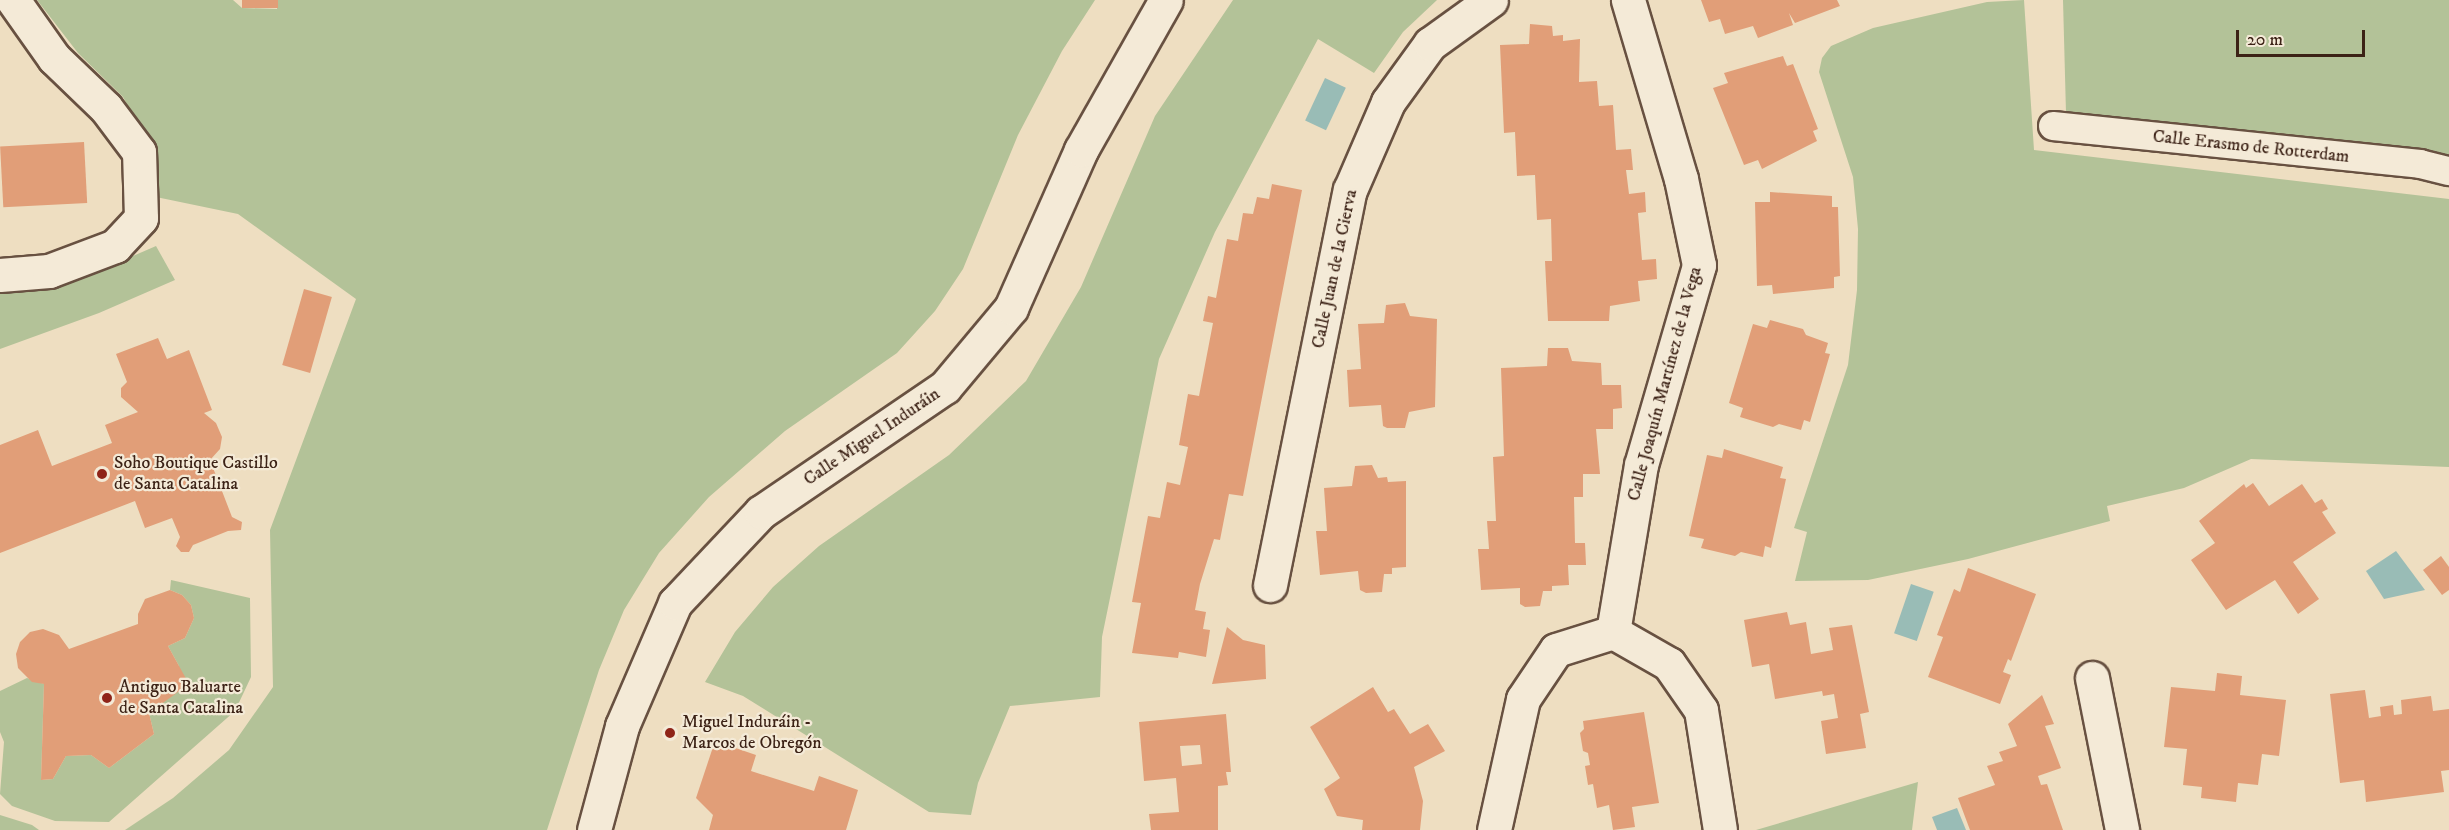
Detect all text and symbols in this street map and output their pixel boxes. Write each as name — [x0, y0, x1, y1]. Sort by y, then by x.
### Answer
scale bar — [2239, 18, 2368, 56]
text: 20 m — [2247, 29, 2283, 51]
street label: Calle Erasmo de Rotterdam — [2152, 126, 2350, 168]
street label: Calle Juan de la Cierva — [1308, 188, 1362, 350]
street label: Calle Joaquín Martínez de la Vega — [1623, 265, 1707, 503]
street label: Calle Miguel Induráin — [800, 383, 944, 491]
place label: Soho Boutique Castillo de Santa Catalina — [114, 453, 278, 496]
marker: Soho Boutique Castillo de Santa Catalina — [95, 467, 109, 481]
place label: Antiguo Baluarte de Santa Catalina — [119, 677, 243, 720]
marker: Antiguo Baluarte de Santa Catalina — [100, 691, 114, 705]
place label: Miguel Induráin - Marcos de Obregón — [682, 712, 822, 754]
marker: Miguel Induráin - Marcos de Obregón — [663, 726, 677, 740]

